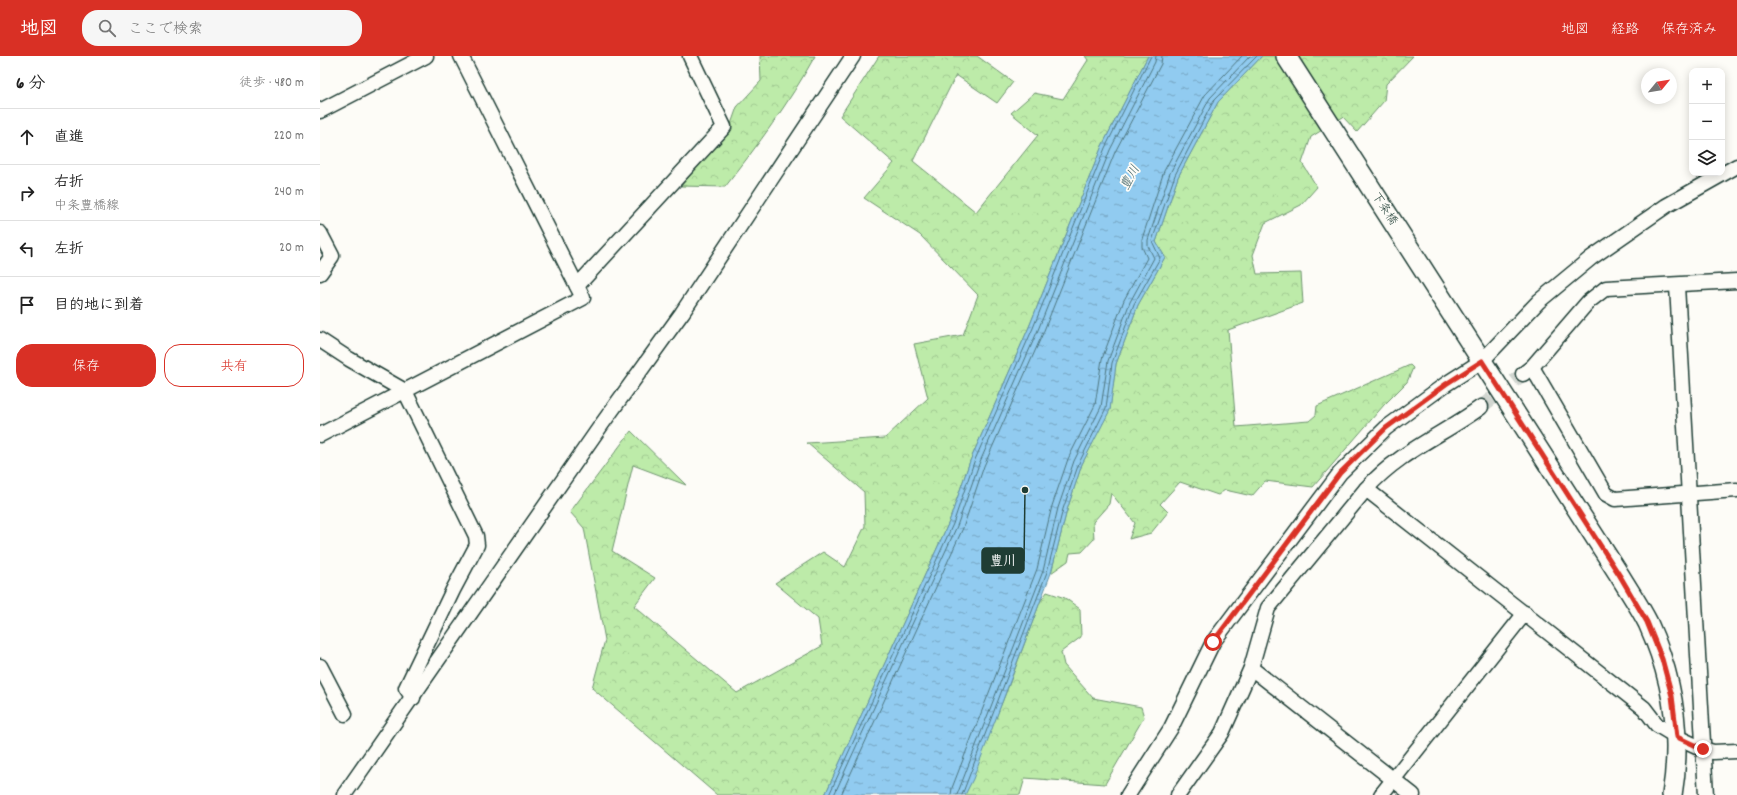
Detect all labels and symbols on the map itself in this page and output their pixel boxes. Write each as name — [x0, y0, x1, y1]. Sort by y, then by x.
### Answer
north arrow — [1641, 68, 1677, 104]
water label: 豊川 — [1116, 162, 1146, 194]
street label: 下条橋 — [1367, 189, 1401, 229]
callout: 豊川 — [982, 548, 1024, 573]
text: 豊川 — [990, 553, 1016, 572]
route start — [1204, 633, 1222, 651]
route end — [1694, 740, 1712, 758]

